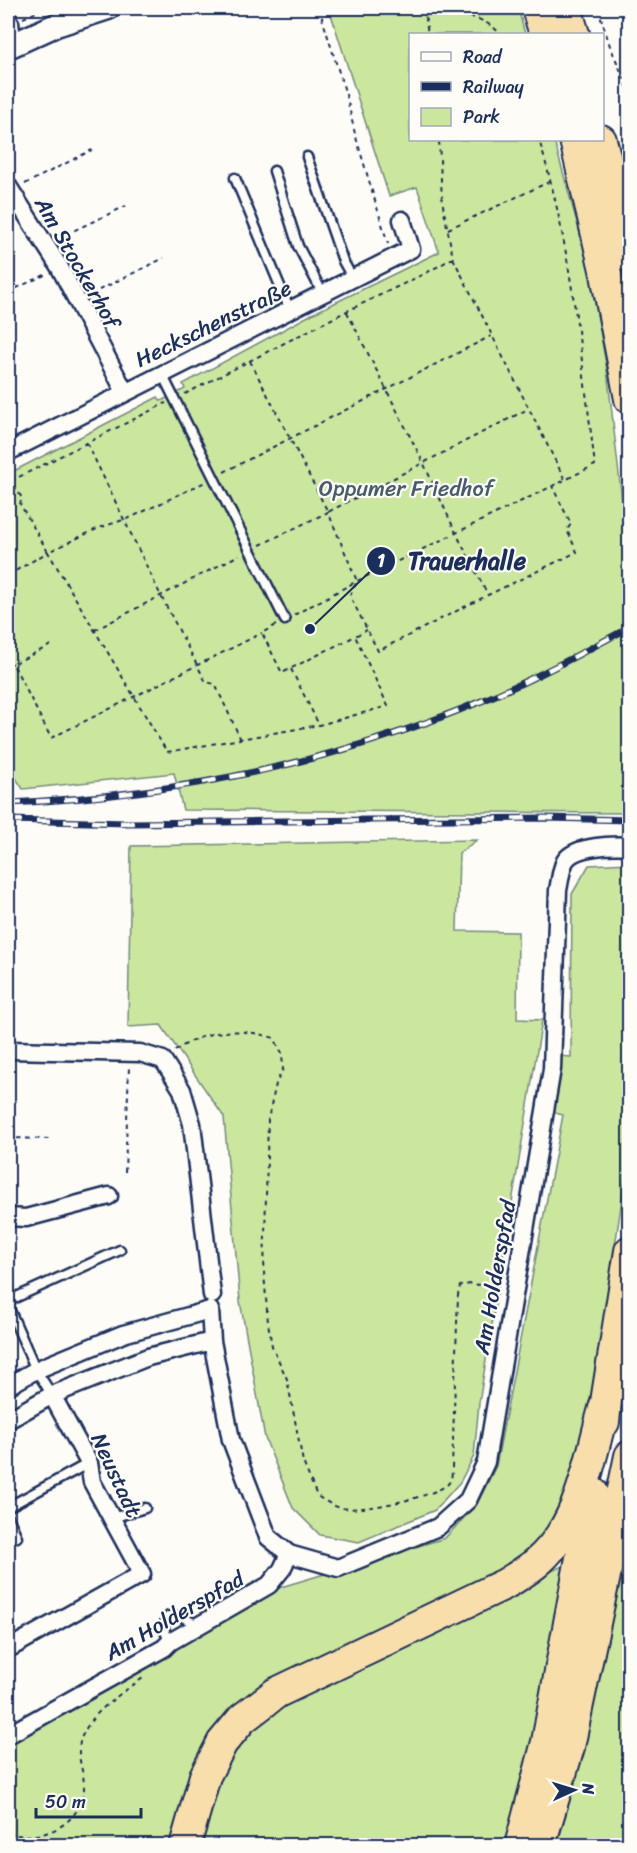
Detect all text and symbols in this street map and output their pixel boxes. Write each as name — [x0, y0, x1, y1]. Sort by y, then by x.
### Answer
legend — [409, 33, 604, 141]
text: Road — [463, 41, 503, 73]
text: Railway — [463, 71, 525, 103]
text: Park — [463, 101, 500, 133]
street label: Am Stockerhof — [23, 188, 133, 338]
street label: Heckschenstraße — [128, 269, 298, 378]
park label: Oppumer Friedhof — [319, 469, 496, 508]
callout: Trauerhalle — [366, 540, 538, 582]
text: Trauerhalle — [408, 540, 527, 582]
text: 1 — [377, 545, 385, 577]
street label: Am Holderspfad — [462, 1195, 527, 1358]
street label: Neustadt — [80, 1426, 153, 1525]
street label: Am Holderspfad — [96, 1559, 253, 1672]
north arrow — [544, 1760, 604, 1820]
scale bar — [36, 1781, 141, 1819]
text: N — [574, 1781, 603, 1796]
text: 50 m — [45, 1786, 86, 1818]

